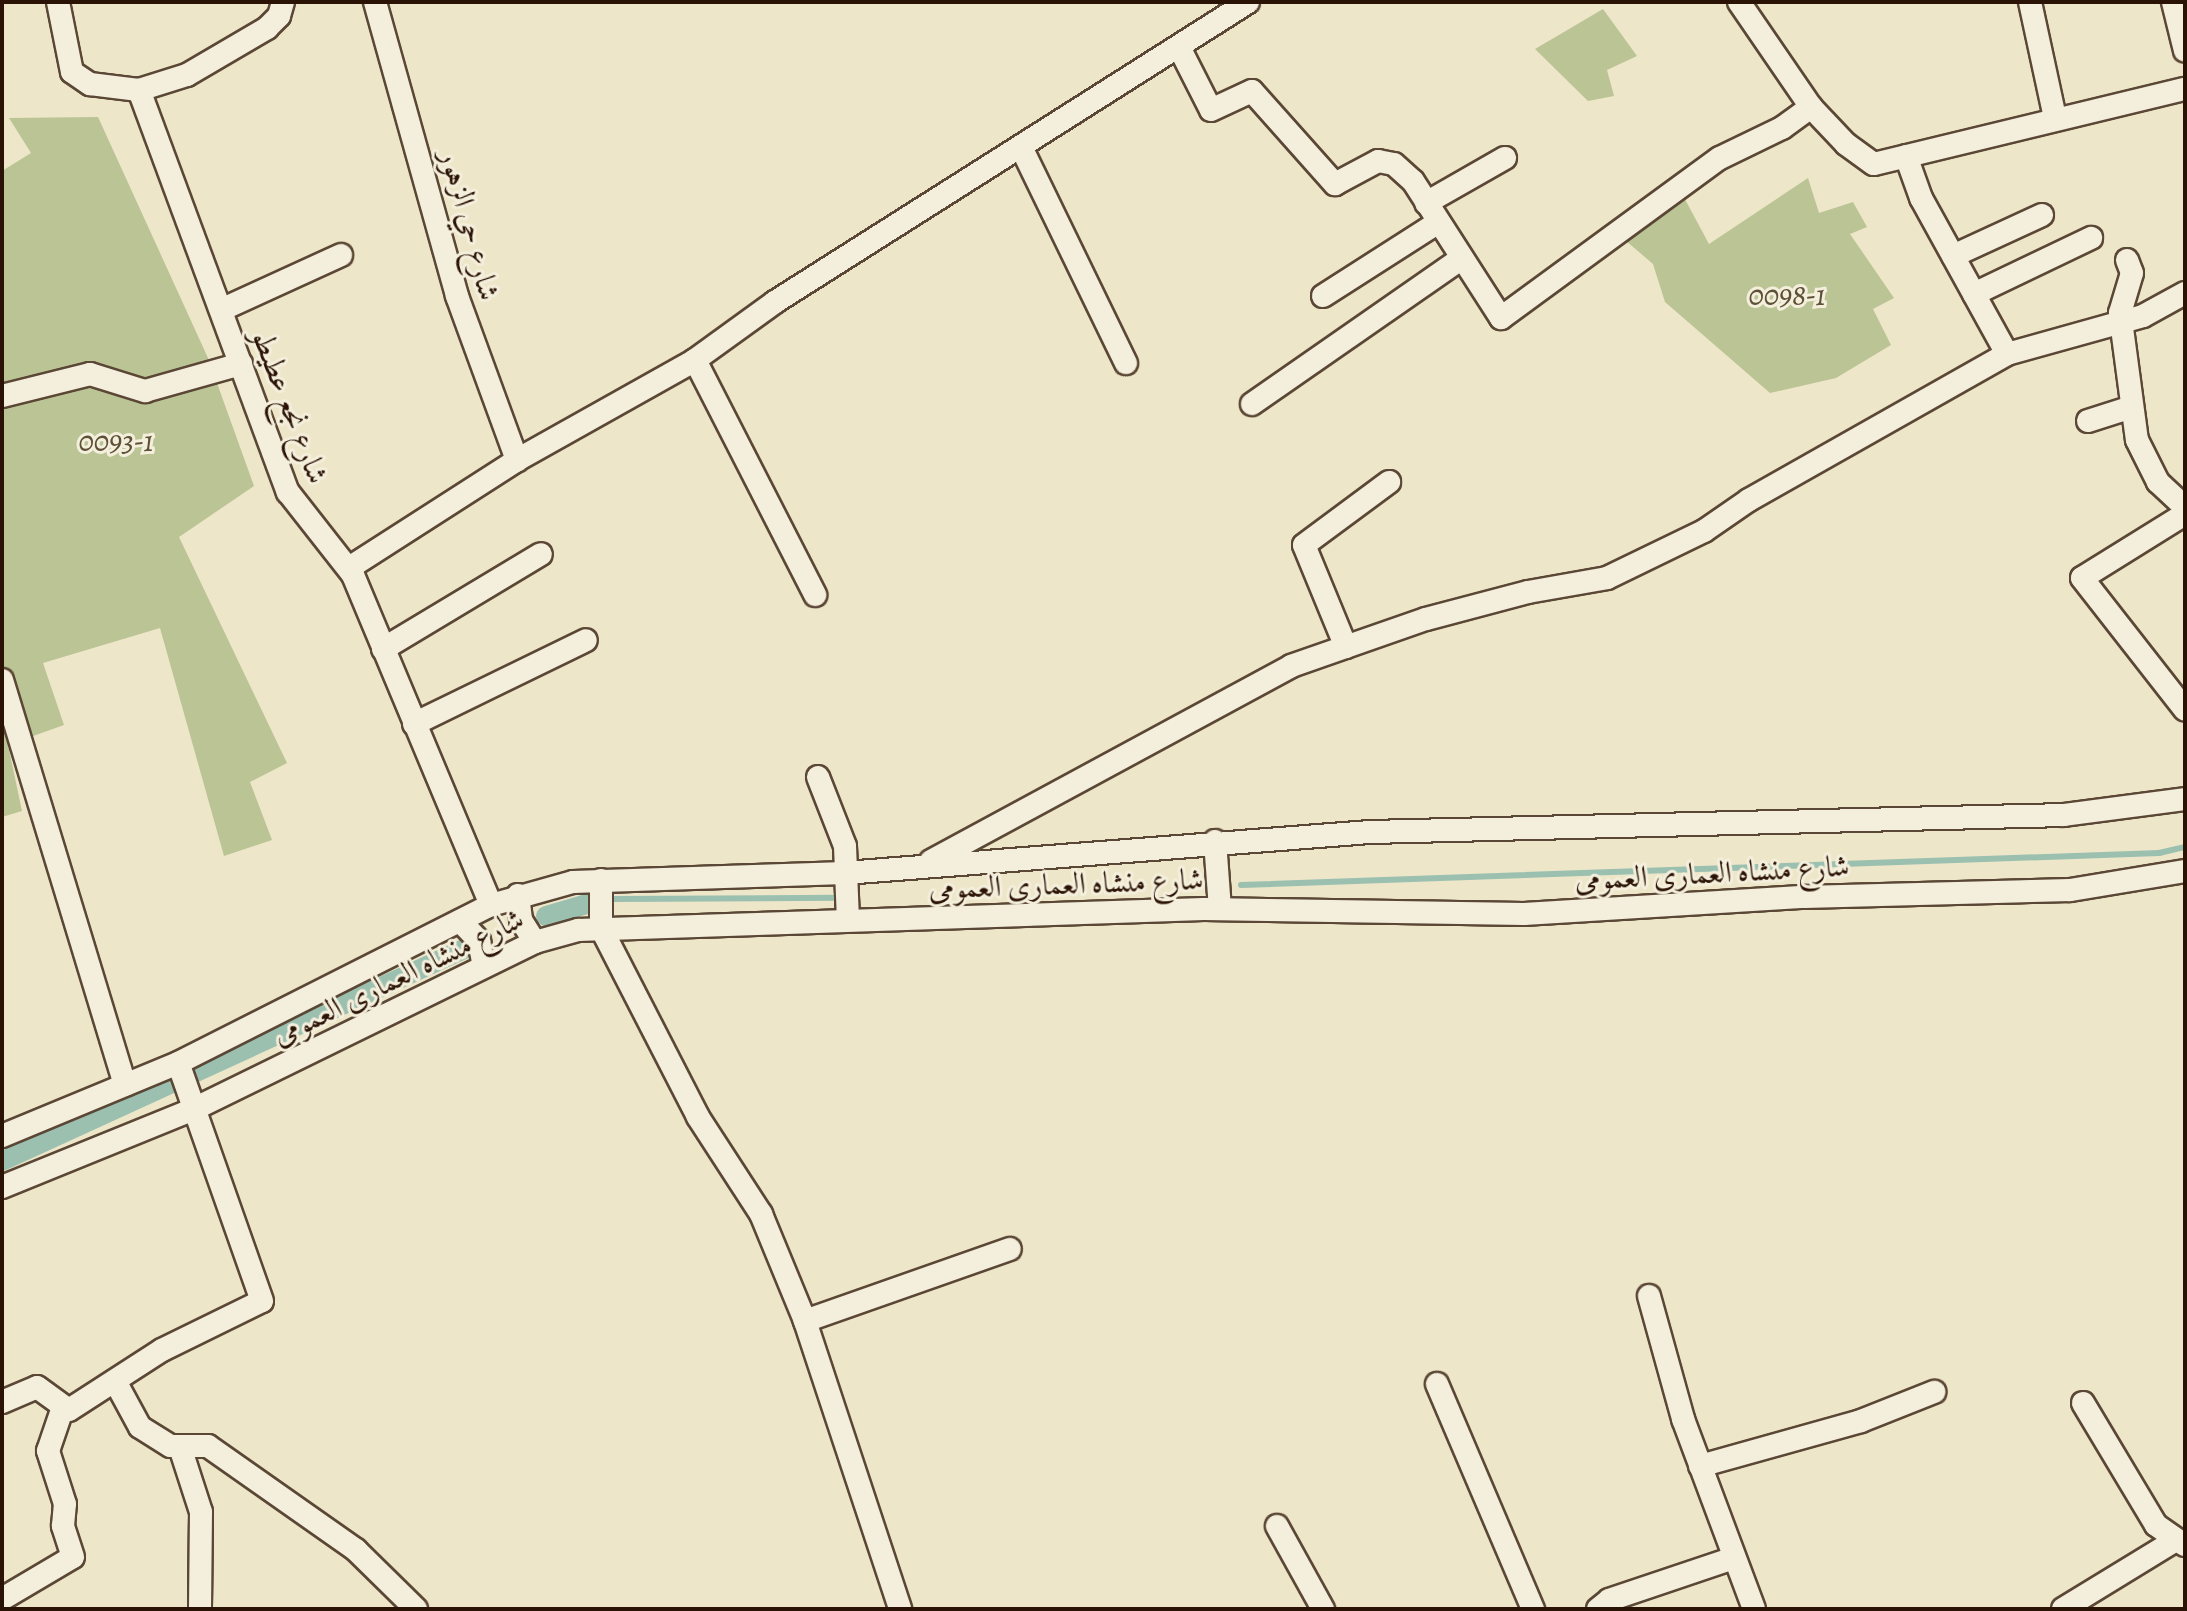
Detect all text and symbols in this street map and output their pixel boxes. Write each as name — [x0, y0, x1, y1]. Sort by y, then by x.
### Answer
street label: شارع حي الزهور — [433, 146, 507, 304]
park label: 0098-1 — [1748, 277, 1826, 313]
street label: شارع نجع عطيطو — [244, 323, 336, 489]
park label: 0093-1 — [78, 423, 154, 459]
street label: شارع منشاه العمارى العمومى — [1574, 848, 1850, 898]
street label: شارع منشاه العمارى العمومى — [928, 861, 1204, 907]
street label: شارع منشاه العمارى العمومى — [266, 901, 530, 1053]

